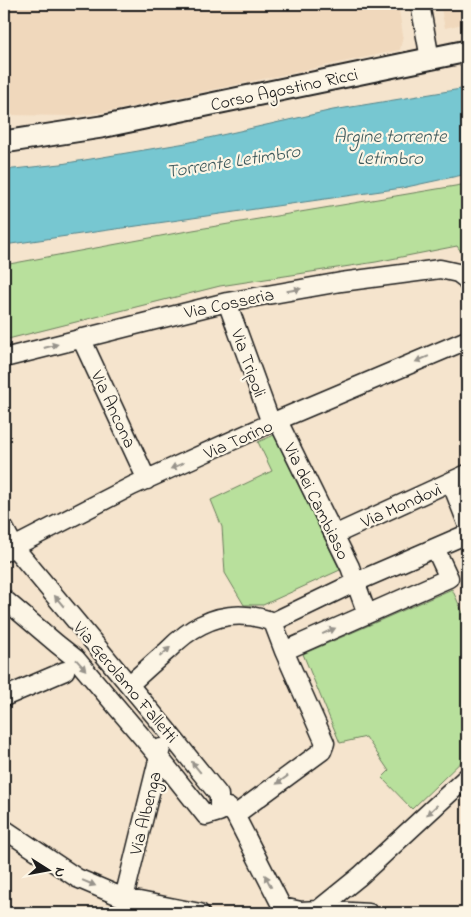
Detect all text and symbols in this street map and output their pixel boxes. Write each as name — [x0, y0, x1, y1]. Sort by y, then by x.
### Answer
street label: Corso Agostino Ricci — [208, 63, 361, 120]
water label: Argine torrente Letimbro — [333, 124, 448, 173]
water label: Torrente Letimbro — [165, 138, 303, 186]
street label: Via Cosseria — [181, 283, 277, 327]
one-way arrow — [287, 286, 303, 294]
street label: Via Tripoli — [222, 325, 271, 401]
one-way arrow — [43, 342, 58, 350]
one-way arrow — [414, 355, 429, 363]
street label: Via Ancona — [83, 366, 141, 453]
street label: Via Torino — [199, 414, 277, 468]
street label: Via dei Cambiaso — [275, 438, 355, 565]
one-way arrow — [170, 462, 184, 470]
street label: Via Mondovì — [356, 478, 446, 537]
one-way arrow — [54, 595, 65, 608]
street label: Via Gerolamo Falletti — [65, 616, 183, 750]
one-way arrow — [322, 627, 336, 635]
one-way arrow — [158, 646, 170, 658]
one-way arrow — [75, 658, 86, 671]
one-way arrow — [191, 761, 202, 774]
street label: Via Albenga — [124, 769, 171, 859]
one-way arrow — [276, 775, 289, 785]
one-way arrow — [426, 804, 438, 816]
north arrow — [22, 844, 72, 894]
text: N — [48, 866, 70, 879]
one-way arrow — [264, 874, 272, 888]
one-way arrow — [82, 879, 96, 887]

